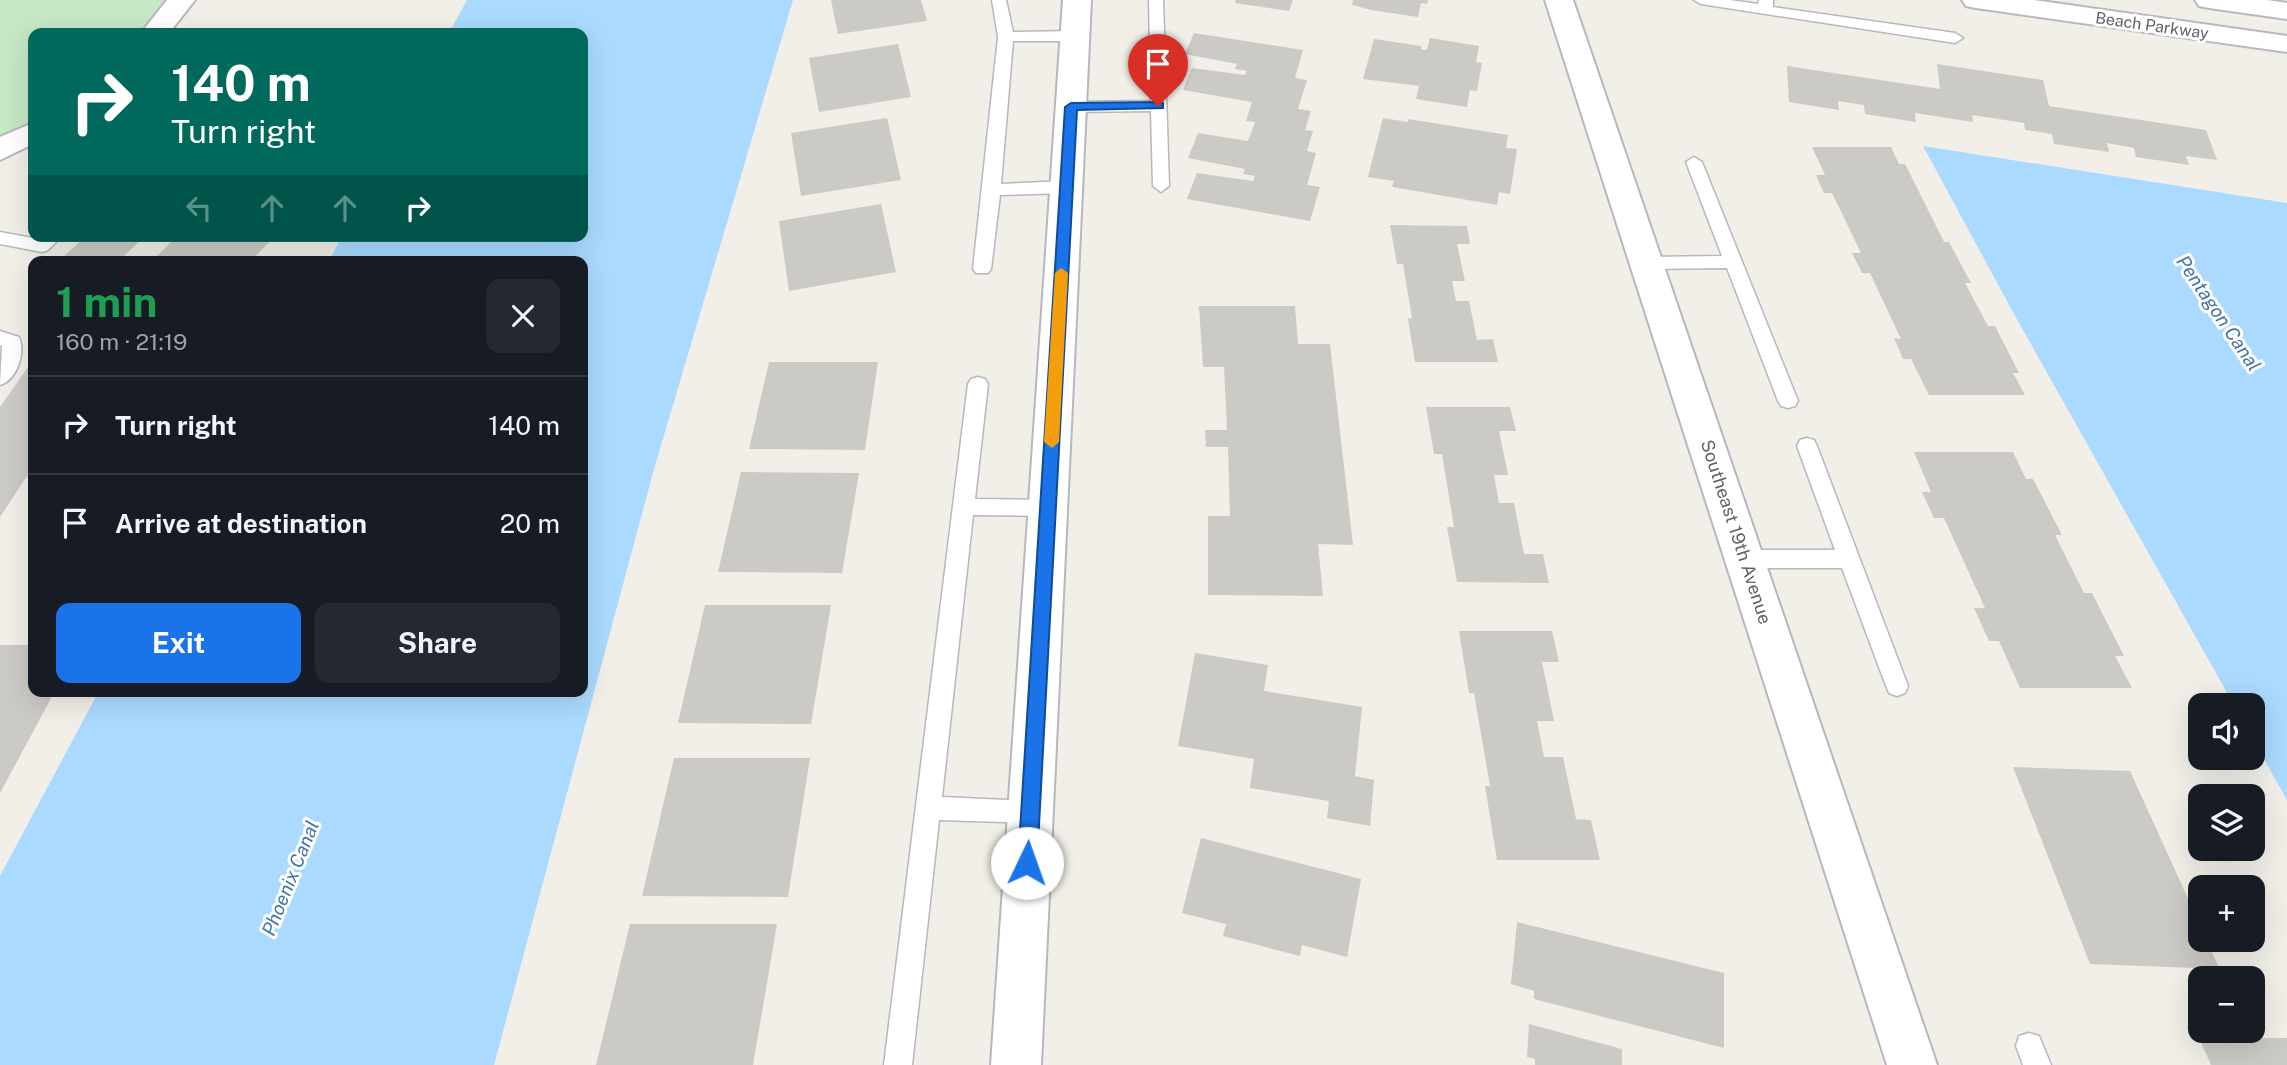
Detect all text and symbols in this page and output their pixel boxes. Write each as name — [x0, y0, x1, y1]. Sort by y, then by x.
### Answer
street label: Beach Parkway — [2094, 8, 2210, 43]
pin — [1128, 34, 1188, 106]
icon: arrive — [1139, 45, 1177, 83]
text: 140 m — [171, 54, 311, 112]
icon: right — [56, 56, 147, 147]
text: Turn right — [171, 113, 316, 150]
icon: left — [180, 189, 218, 227]
icon: ahead — [253, 189, 291, 227]
icon: ahead — [326, 189, 364, 227]
icon: right — [399, 189, 437, 227]
water label: Pentagon Canal — [2172, 251, 2266, 375]
text: 1 min — [56, 277, 157, 326]
button: close — [486, 279, 560, 353]
text: 160 m · 21:19 — [56, 328, 187, 355]
icon: right — [56, 406, 94, 444]
text: Turn right — [115, 410, 237, 441]
text: 140 m — [488, 410, 560, 441]
street label: Southeast 19th Avenue — [1697, 437, 1776, 627]
icon: arrive — [56, 504, 94, 542]
text: Arrive at destination — [115, 508, 367, 539]
text: 20 m — [500, 508, 560, 539]
button: Exit — [56, 603, 301, 683]
button: Share — [315, 603, 560, 683]
map controls — [2188, 693, 2265, 1043]
button: sound — [2188, 693, 2265, 770]
button: layers — [2188, 784, 2265, 861]
water label: Phoenix Canal — [257, 817, 323, 939]
position arrow — [990, 826, 1064, 900]
button: + — [2188, 875, 2265, 952]
button: − — [2188, 966, 2265, 1043]

